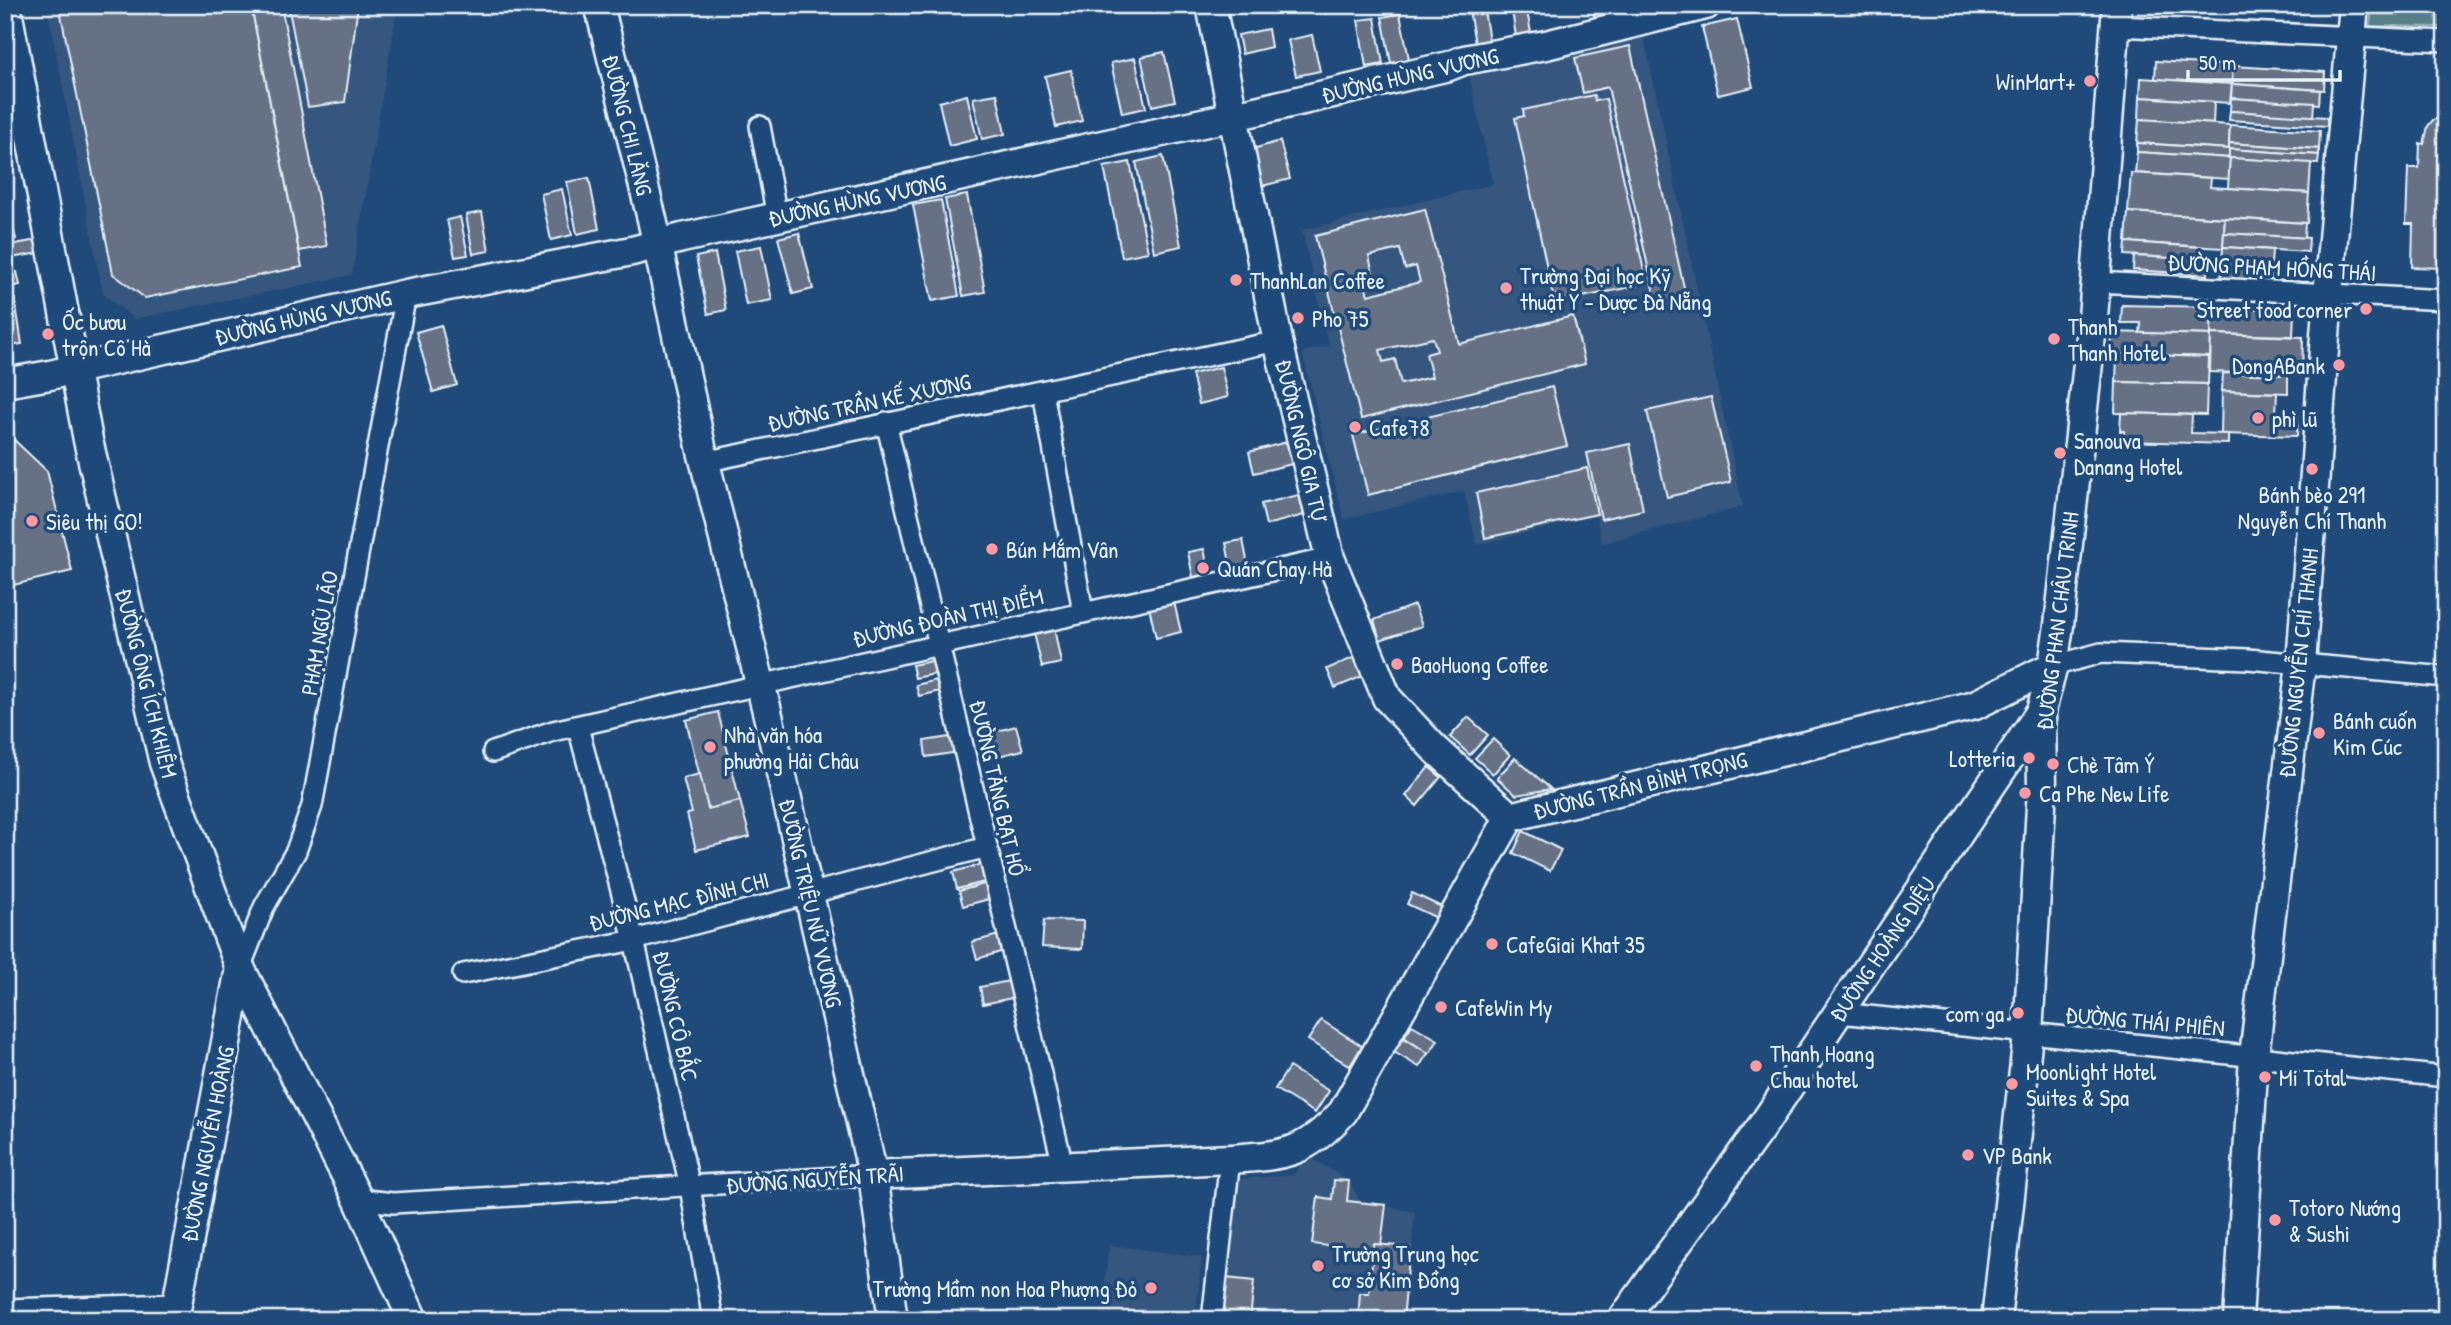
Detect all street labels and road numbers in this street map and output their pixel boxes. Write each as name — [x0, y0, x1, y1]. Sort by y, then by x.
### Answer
street label: ĐƯỜNG HÙNG VƯƠNG — [1319, 40, 1501, 110]
street label: ĐƯỜNG CHI LĂNG — [596, 51, 660, 199]
street label: ĐƯỜNG HÙNG VƯƠNG — [766, 166, 948, 234]
street label: ĐƯỜNG PHẠM HỒNG THÁI — [2167, 246, 2377, 288]
street label: ĐƯỜNG HÙNG VƯƠNG — [212, 282, 394, 352]
street label: ĐƯỜNG NGÔ GIA TỰ — [1268, 356, 1336, 526]
street label: ĐƯỜNG TRẦN KẾ XƯƠNG — [765, 365, 973, 439]
street label: ĐƯỜNG PHAN CHÂU TRINH — [2028, 510, 2086, 732]
street label: ĐƯỜNG NGUYỄN CHÍ THANH — [2271, 547, 2325, 779]
street label: PHẠM NGŨ LÃO — [293, 568, 345, 698]
street label: ĐƯỜNG ĐOÀN THỊ ĐIỂM — [850, 580, 1046, 654]
street label: ĐƯỜNG ÔNG ÍCH KHIÊM — [108, 585, 186, 781]
street label: ĐƯỜNG TĂNG BẠT HỔ — [963, 697, 1033, 879]
street label: ĐƯỜNG TRẦN BÌNH TRỌNG — [1530, 743, 1750, 827]
street label: ĐƯỜNG TRIỆU NỮ VƯƠNG — [772, 796, 850, 1010]
street label: ĐƯỜNG MẠC ĐĨNH CHI — [586, 864, 772, 938]
street label: ĐƯỜNG HOÀNG DIỆU — [1822, 870, 1942, 1028]
street label: ĐƯỜNG CÔ BẮC — [646, 948, 706, 1084]
street label: ĐƯỜNG THÁI PHIÊN — [2064, 999, 2226, 1043]
street label: ĐƯỜNG NGUYỄN HOÀNG — [173, 1044, 241, 1244]
street label: ĐƯỜNG NGUYỄN TRÃI — [725, 1157, 905, 1201]

